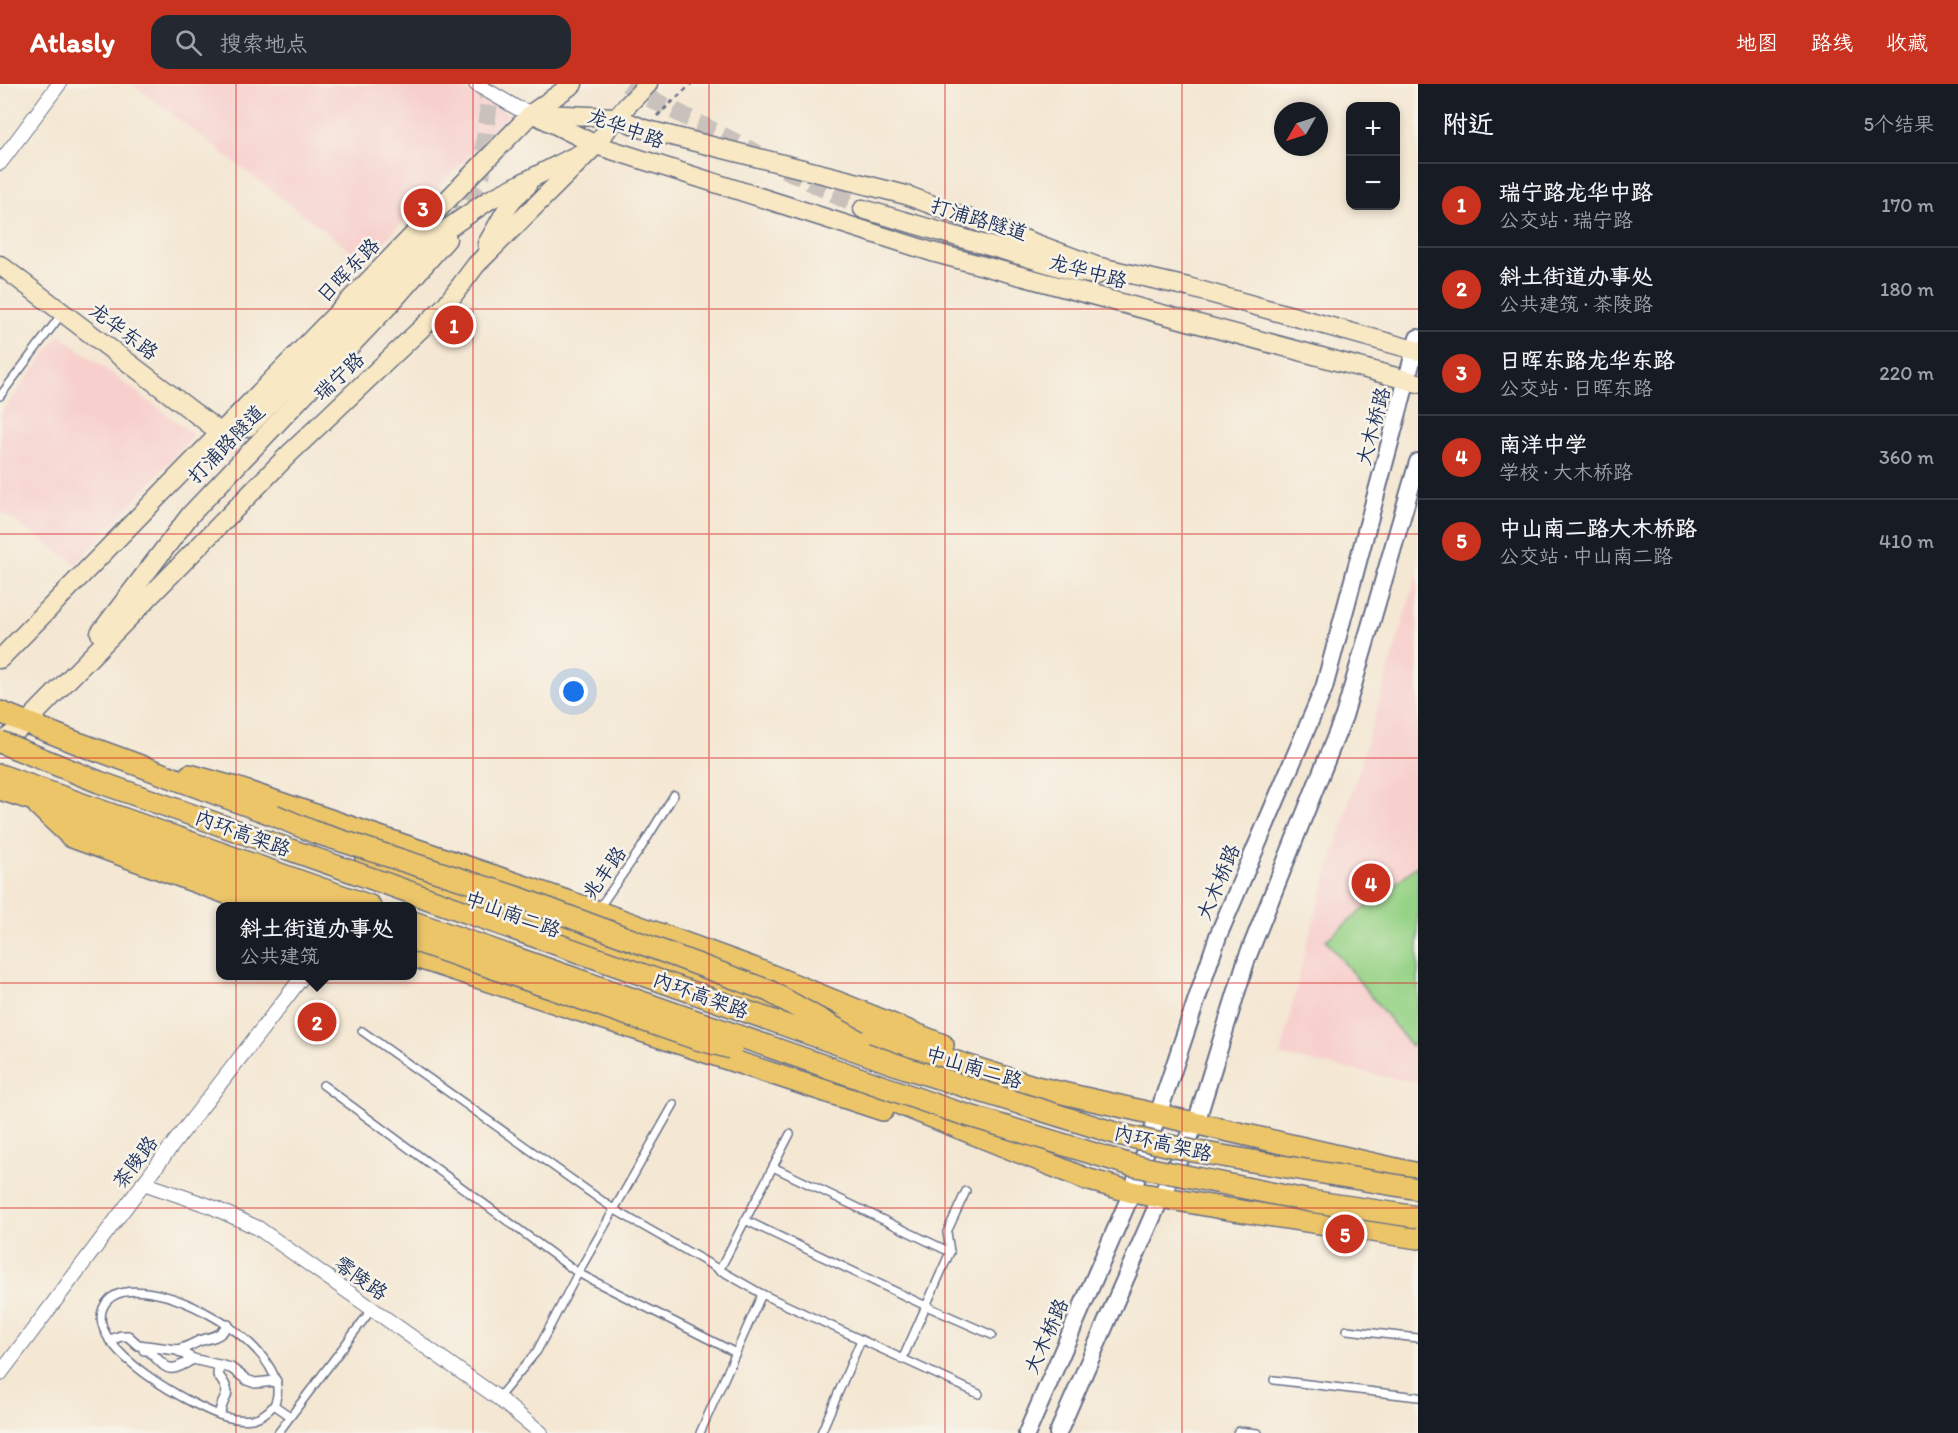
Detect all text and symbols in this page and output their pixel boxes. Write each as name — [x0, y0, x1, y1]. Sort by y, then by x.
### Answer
search box — [151, 15, 571, 69]
text: Atlasly — [30, 25, 115, 59]
icon: search — [172, 26, 205, 59]
text: 搜索地点 — [220, 30, 308, 57]
text: 地图 — [1736, 30, 1778, 55]
text: 路线 — [1811, 30, 1853, 55]
text: 收藏 — [1886, 30, 1928, 55]
north arrow — [1274, 102, 1328, 156]
map controls — [1346, 102, 1400, 210]
button: + — [1346, 102, 1400, 156]
street label: 龙华中路 — [584, 103, 669, 153]
text: 附近 — [1442, 108, 1494, 140]
text: 5个结果 — [1864, 112, 1934, 136]
button: − — [1346, 156, 1400, 210]
text: 瑞宁路龙华中路 — [1499, 179, 1653, 206]
pin: 3 — [404, 186, 442, 230]
street label: 打浦路隧道 — [928, 193, 1030, 245]
text: 1 — [1457, 193, 1466, 217]
text: 170 m — [1881, 193, 1934, 217]
text: 公交站 · 瑞宁路 — [1499, 208, 1633, 232]
street label: 日晖东路 — [312, 232, 385, 307]
street label: 龙华中路 — [1046, 249, 1131, 293]
text: 斜土街道办事处 — [1499, 263, 1653, 290]
text: 2 — [1456, 277, 1467, 301]
text: 180 m — [1880, 277, 1934, 301]
text: 公共建筑 · 茶陵路 — [1499, 292, 1653, 316]
street label: 龙华东路 — [85, 297, 164, 365]
pin: 1 — [434, 302, 474, 348]
street label: 瑞宁路 — [309, 346, 370, 405]
text: 日晖东路龙华东路 — [1499, 347, 1675, 374]
text: 3 — [1456, 361, 1467, 385]
text: 220 m — [1879, 361, 1934, 385]
text: 公交站 · 日晖东路 — [1499, 376, 1653, 400]
street label: 大木桥路 — [1351, 383, 1395, 468]
street label: 打浦路隧道 — [183, 400, 269, 488]
text: 南洋中学 — [1499, 431, 1587, 458]
text: 4 — [1455, 445, 1468, 469]
text: 360 m — [1879, 445, 1934, 469]
text: 学校 · 大木桥路 — [1499, 460, 1633, 484]
text: 中山南二路大木桥路 — [1499, 515, 1697, 542]
text: 5 — [1456, 529, 1467, 553]
text: 410 m — [1879, 529, 1934, 553]
text: 公交站 · 中山南二路 — [1499, 544, 1673, 568]
your location — [559, 677, 588, 706]
street label: 内环高架路 — [192, 805, 295, 862]
street label: 大木桥路 — [1191, 840, 1245, 924]
street label: 兆丰路 — [577, 841, 632, 904]
pin: 4 — [1352, 860, 1390, 906]
street label: 中山南二路 — [462, 886, 565, 943]
popup — [216, 902, 417, 980]
text: 斜土街道办事处 — [239, 915, 394, 942]
text: 公共建筑 — [239, 944, 319, 968]
street label: 内环高架路 — [650, 967, 753, 1024]
pin: 2 — [298, 1000, 336, 1044]
street label: 中山南二路 — [923, 1041, 1026, 1093]
street label: 内环高架路 — [1112, 1120, 1215, 1166]
street label: 茶陵路 — [107, 1130, 163, 1193]
pin: 5 — [1326, 1212, 1364, 1256]
street label: 零陵路 — [330, 1251, 393, 1306]
street label: 大木桥路 — [1019, 1294, 1074, 1377]

